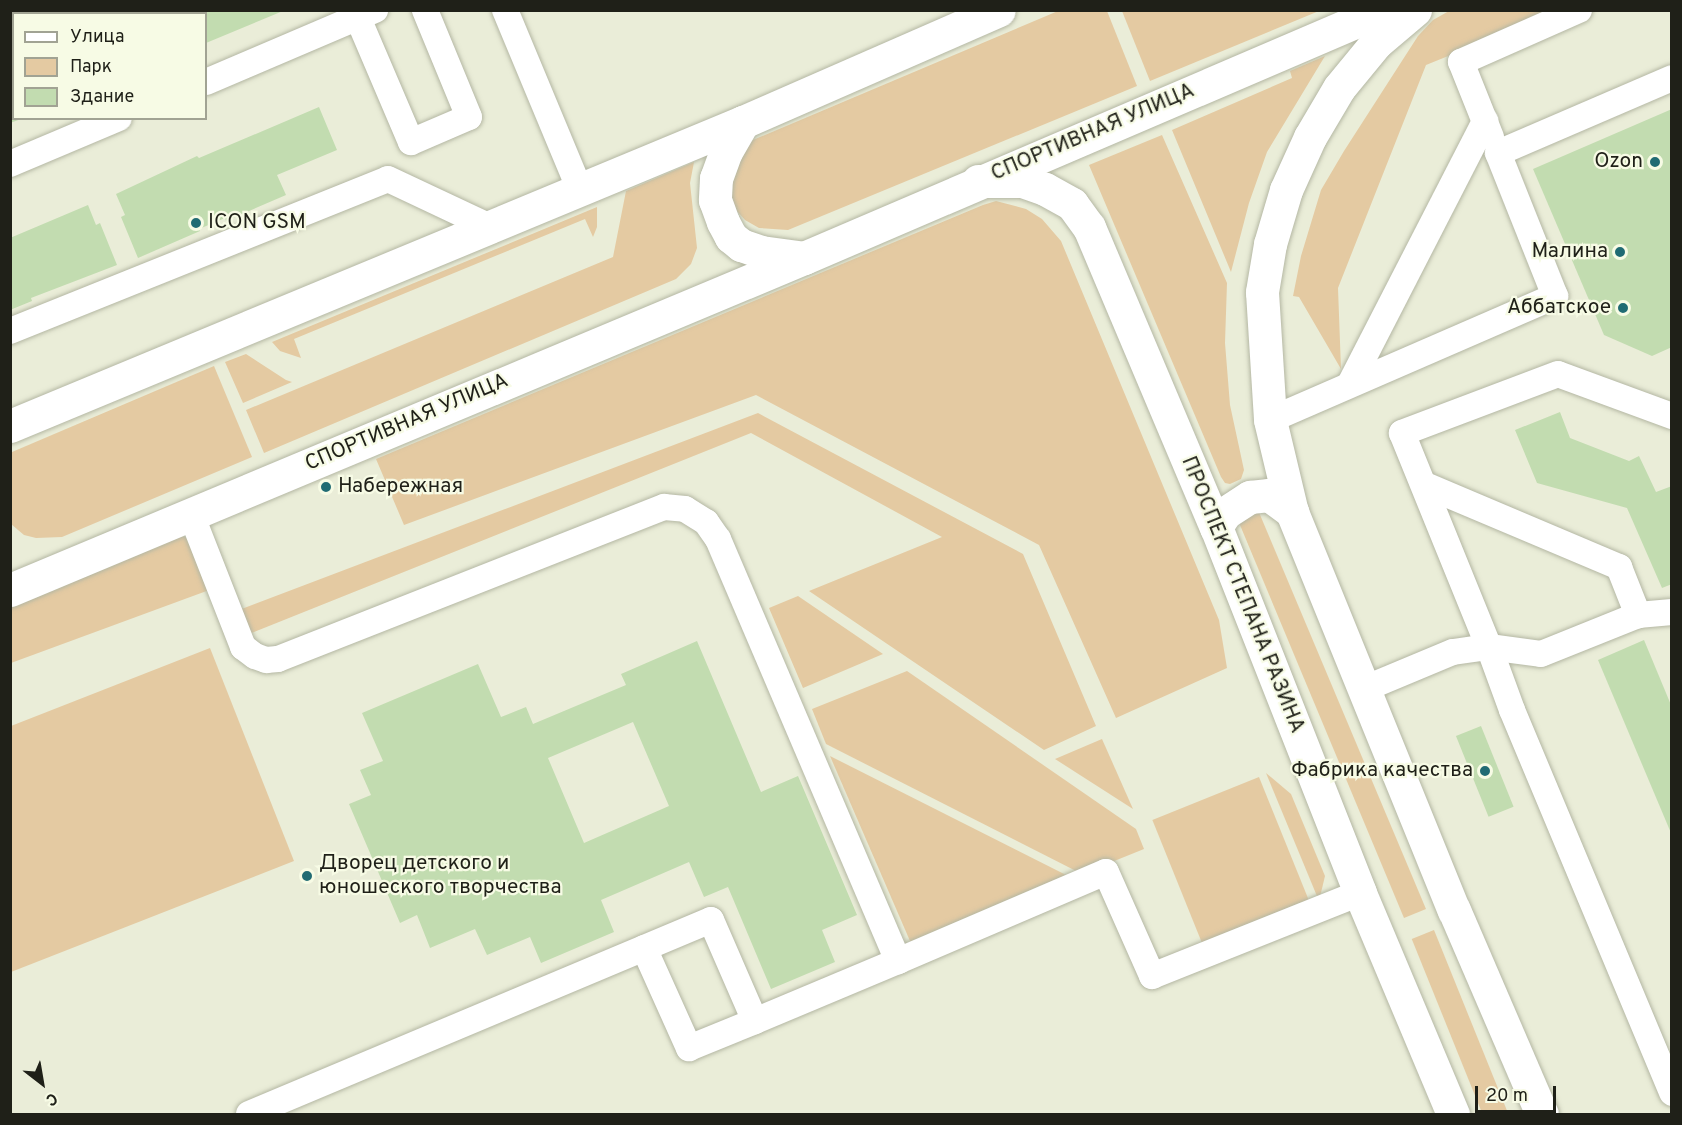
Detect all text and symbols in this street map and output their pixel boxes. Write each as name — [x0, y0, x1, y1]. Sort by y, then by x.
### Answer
legend — [12, 12, 207, 120]
text: Улица — [70, 26, 124, 49]
text: Парк — [70, 56, 112, 79]
street label: СПОРТИВНАЯ УЛИЦА — [988, 79, 1198, 187]
text: Здание — [70, 86, 134, 109]
place label: Ozon — [1594, 149, 1643, 175]
marker: Ozon — [1648, 155, 1662, 169]
place label: ICON GSM — [208, 210, 306, 236]
marker: ICON GSM — [189, 216, 203, 230]
place label: Малина — [1532, 239, 1608, 265]
marker: Малина — [1613, 245, 1627, 259]
place label: Аббатское — [1507, 295, 1611, 321]
marker: Аббатское — [1616, 301, 1630, 315]
street label: СПОРТИВНАЯ УЛИЦА — [302, 369, 512, 477]
street label: ПРОСПЕКТ СТЕПАНА РАЗИНА — [1175, 452, 1309, 738]
place label: Набережная — [338, 474, 463, 500]
marker: Набережная — [319, 480, 333, 494]
place label: Фабрика качества — [1291, 758, 1473, 784]
marker: Фабрика качества — [1478, 764, 1492, 778]
place label: Дворец детского и юношеского творчества — [319, 851, 562, 901]
marker: Дворец детского и юношеского творчества — [300, 869, 314, 883]
north arrow — [12, 1053, 72, 1113]
scale bar — [1478, 1074, 1559, 1112]
text: 20 m — [1486, 1085, 1528, 1108]
text: С — [42, 1087, 61, 1110]

